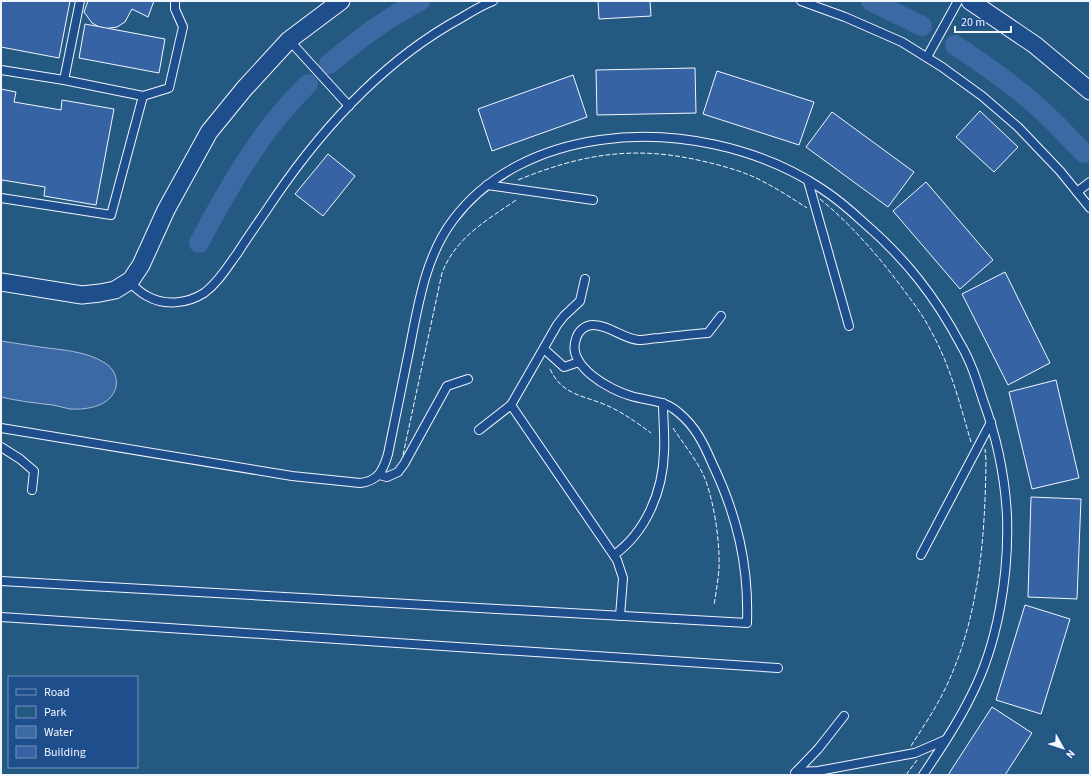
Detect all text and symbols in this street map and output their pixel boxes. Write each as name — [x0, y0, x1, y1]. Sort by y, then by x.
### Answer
scale bar — [955, 8, 1011, 34]
text: 20 m — [961, 14, 985, 31]
legend — [8, 676, 138, 768]
text: Road — [44, 684, 70, 701]
text: Park — [44, 704, 66, 721]
text: Water — [44, 724, 74, 741]
north arrow — [1043, 728, 1083, 768]
text: Building — [44, 744, 86, 761]
text: N — [1062, 746, 1079, 762]

